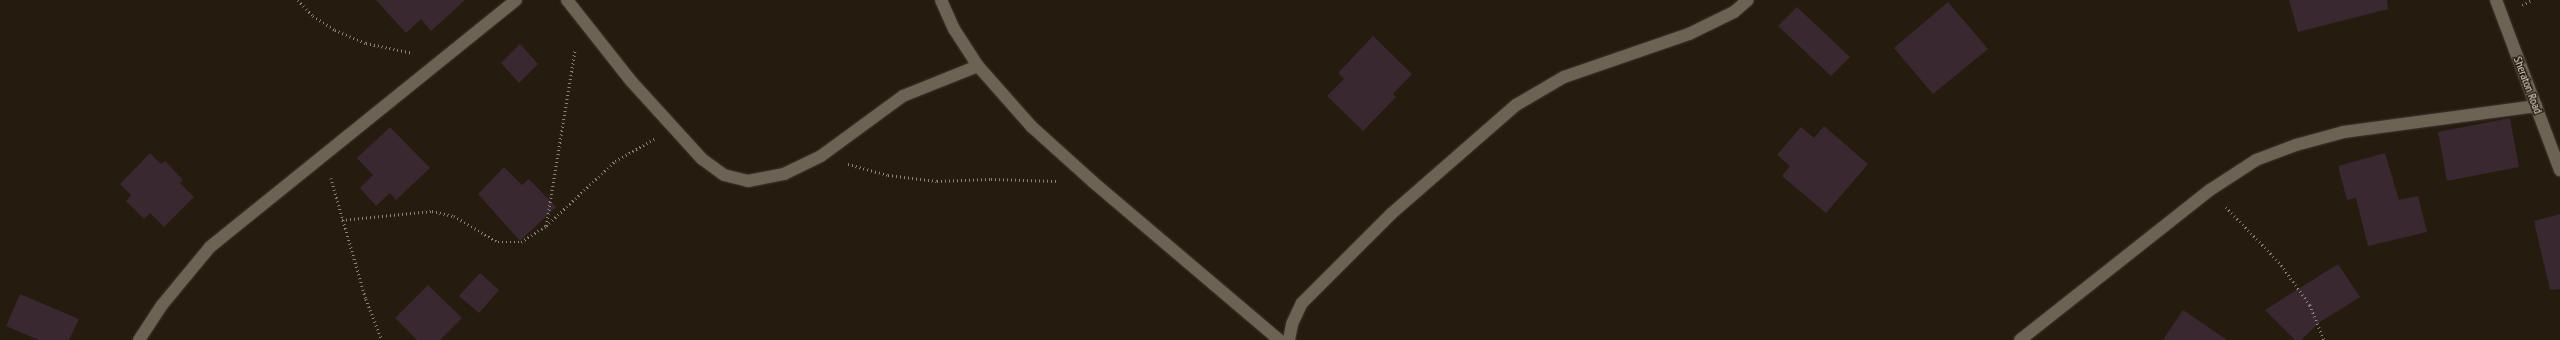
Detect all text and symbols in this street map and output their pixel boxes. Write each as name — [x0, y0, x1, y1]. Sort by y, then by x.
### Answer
street label: Sheraton Road — [2511, 54, 2545, 116]

